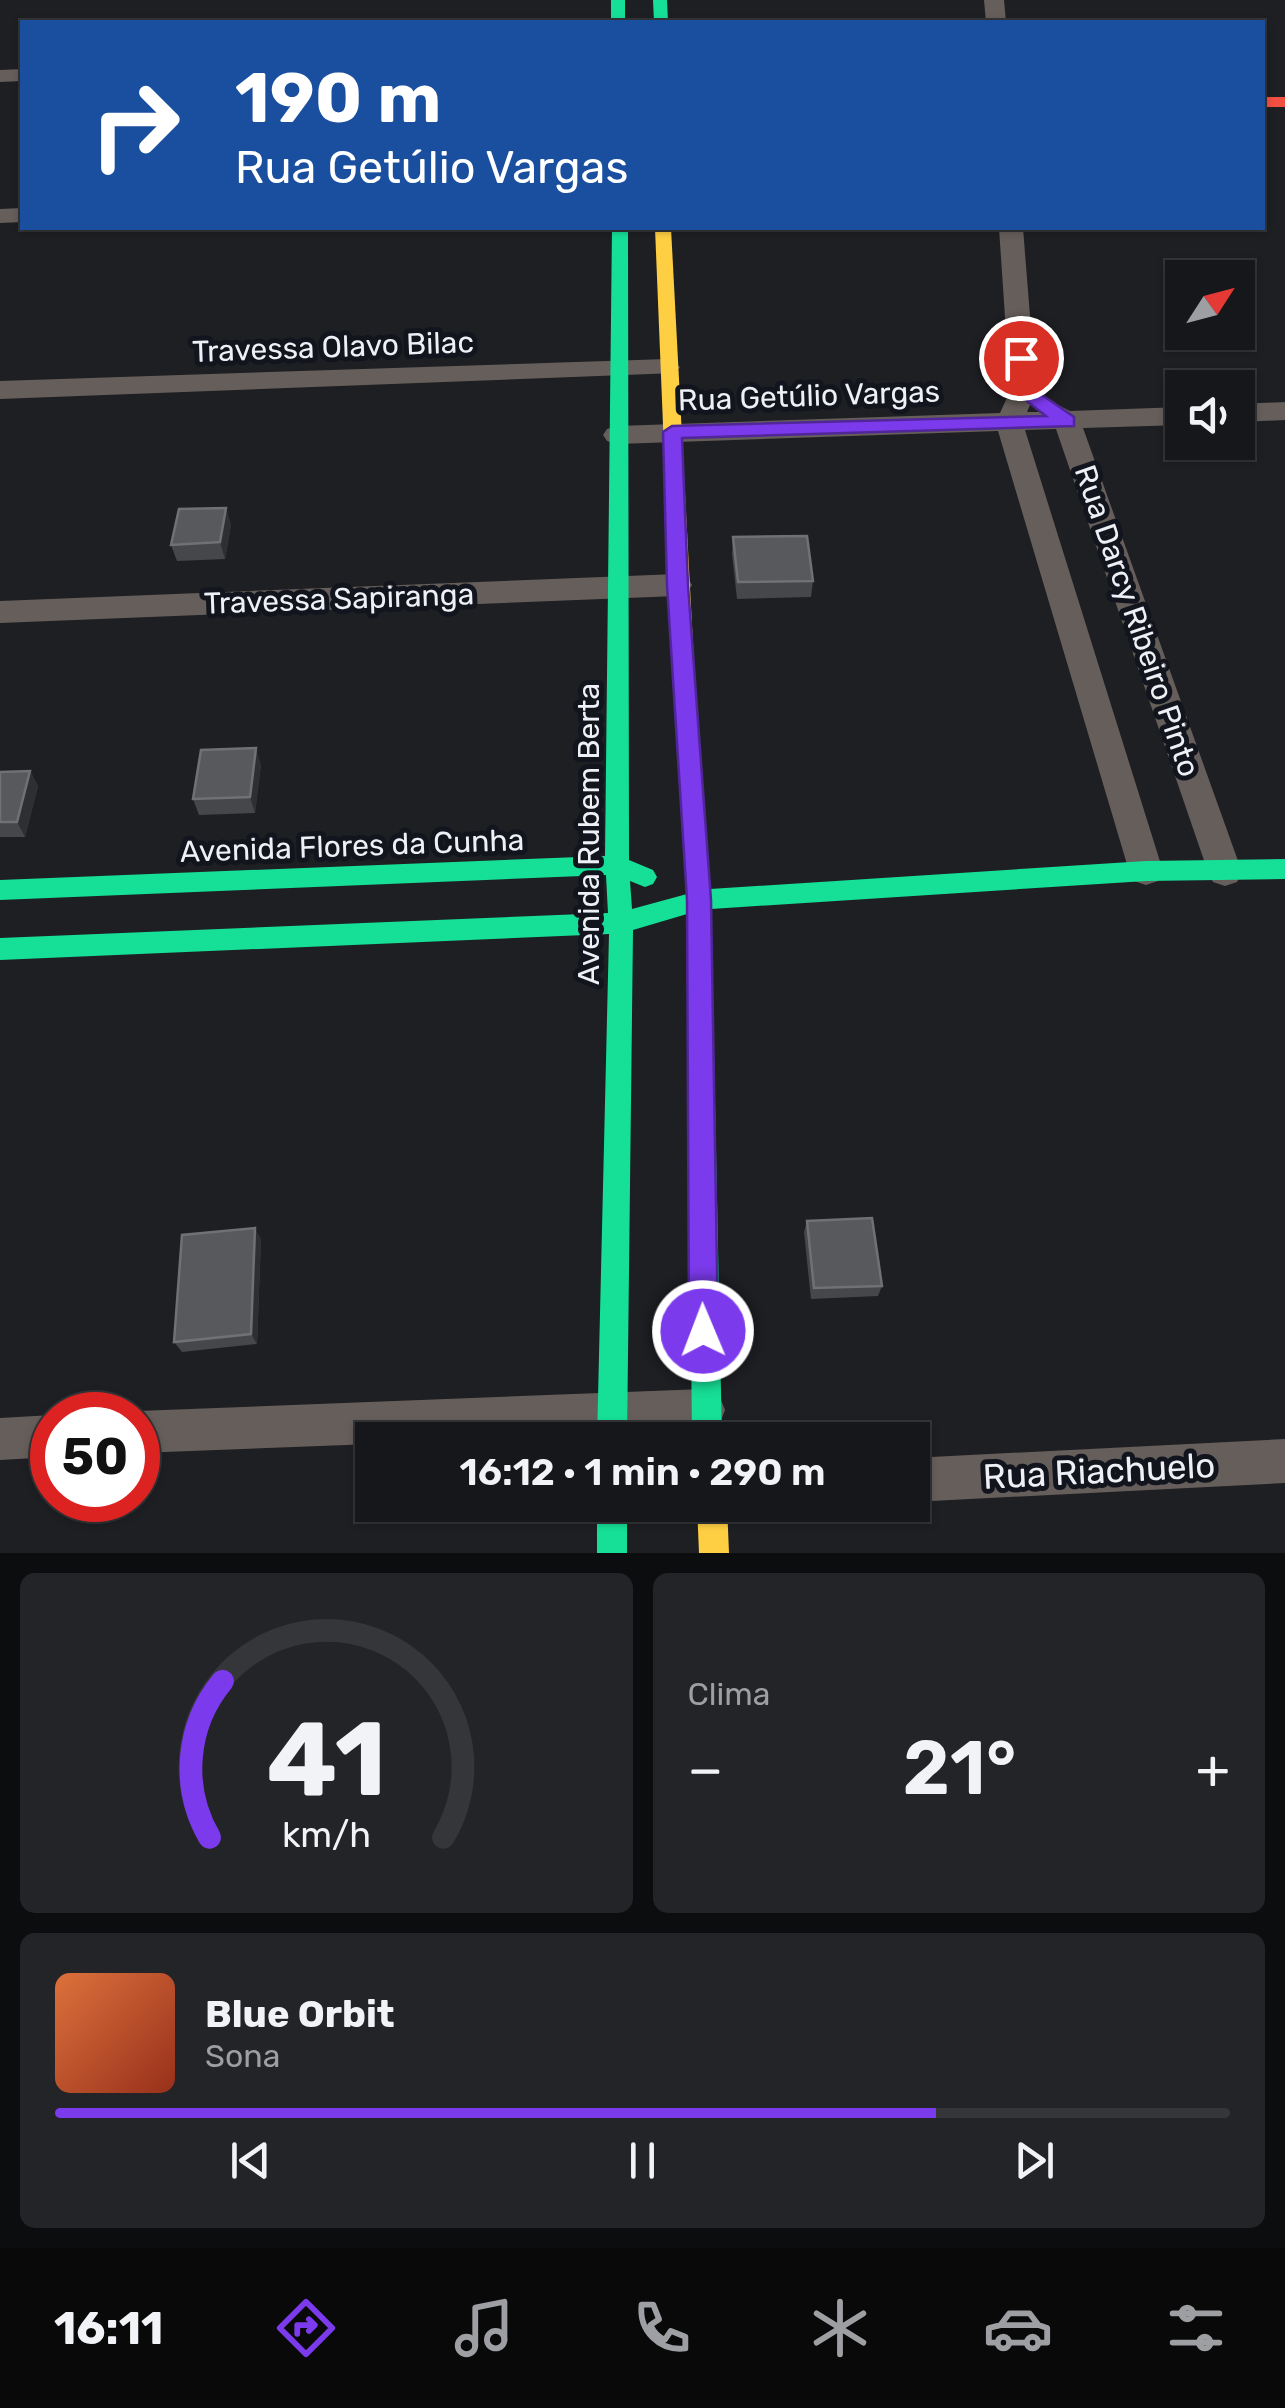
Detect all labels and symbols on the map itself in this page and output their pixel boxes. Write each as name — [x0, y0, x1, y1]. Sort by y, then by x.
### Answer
north arrow — [1165, 260, 1255, 350]
pin — [979, 316, 1064, 401]
street label: Travessa Olavo Bilac — [191, 324, 475, 370]
street label: Rua Getúlio Vargas — [677, 373, 941, 419]
street label: Rua Darcy Ribeiro Pinto — [1067, 460, 1207, 782]
street label: Travessa Sapiranga — [203, 576, 475, 622]
street label: Avenida Rubem Berta — [571, 683, 607, 985]
street label: Avenida Flores da Cunha — [179, 822, 525, 870]
position arrow — [651, 1279, 755, 1383]
speed limit sign: 50 — [30, 1392, 160, 1522]
street label: Rua Riachuelo — [982, 1444, 1216, 1498]

